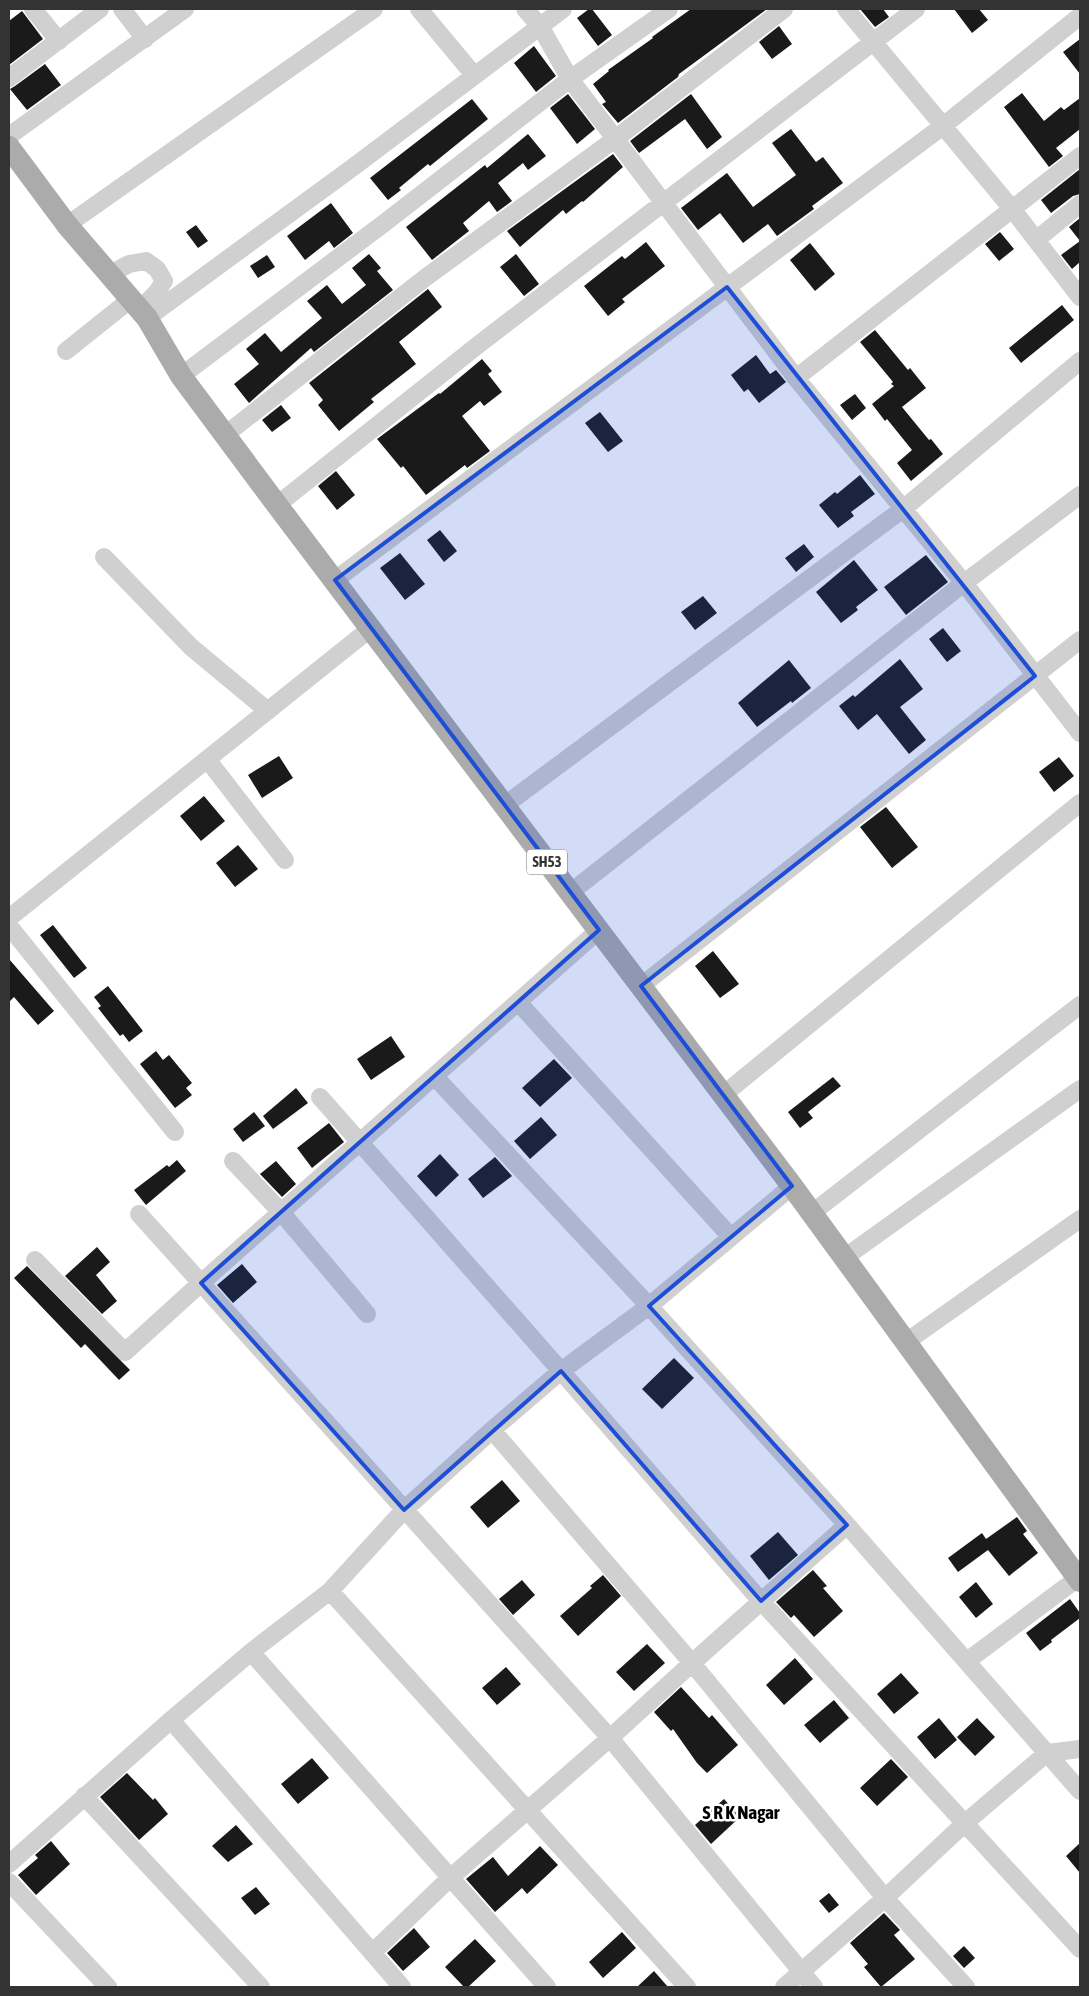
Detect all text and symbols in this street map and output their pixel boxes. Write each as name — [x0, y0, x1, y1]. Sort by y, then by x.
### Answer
road number: SH53 — [527, 850, 567, 874]
district label: S R K Nagar — [703, 1801, 780, 1823]

